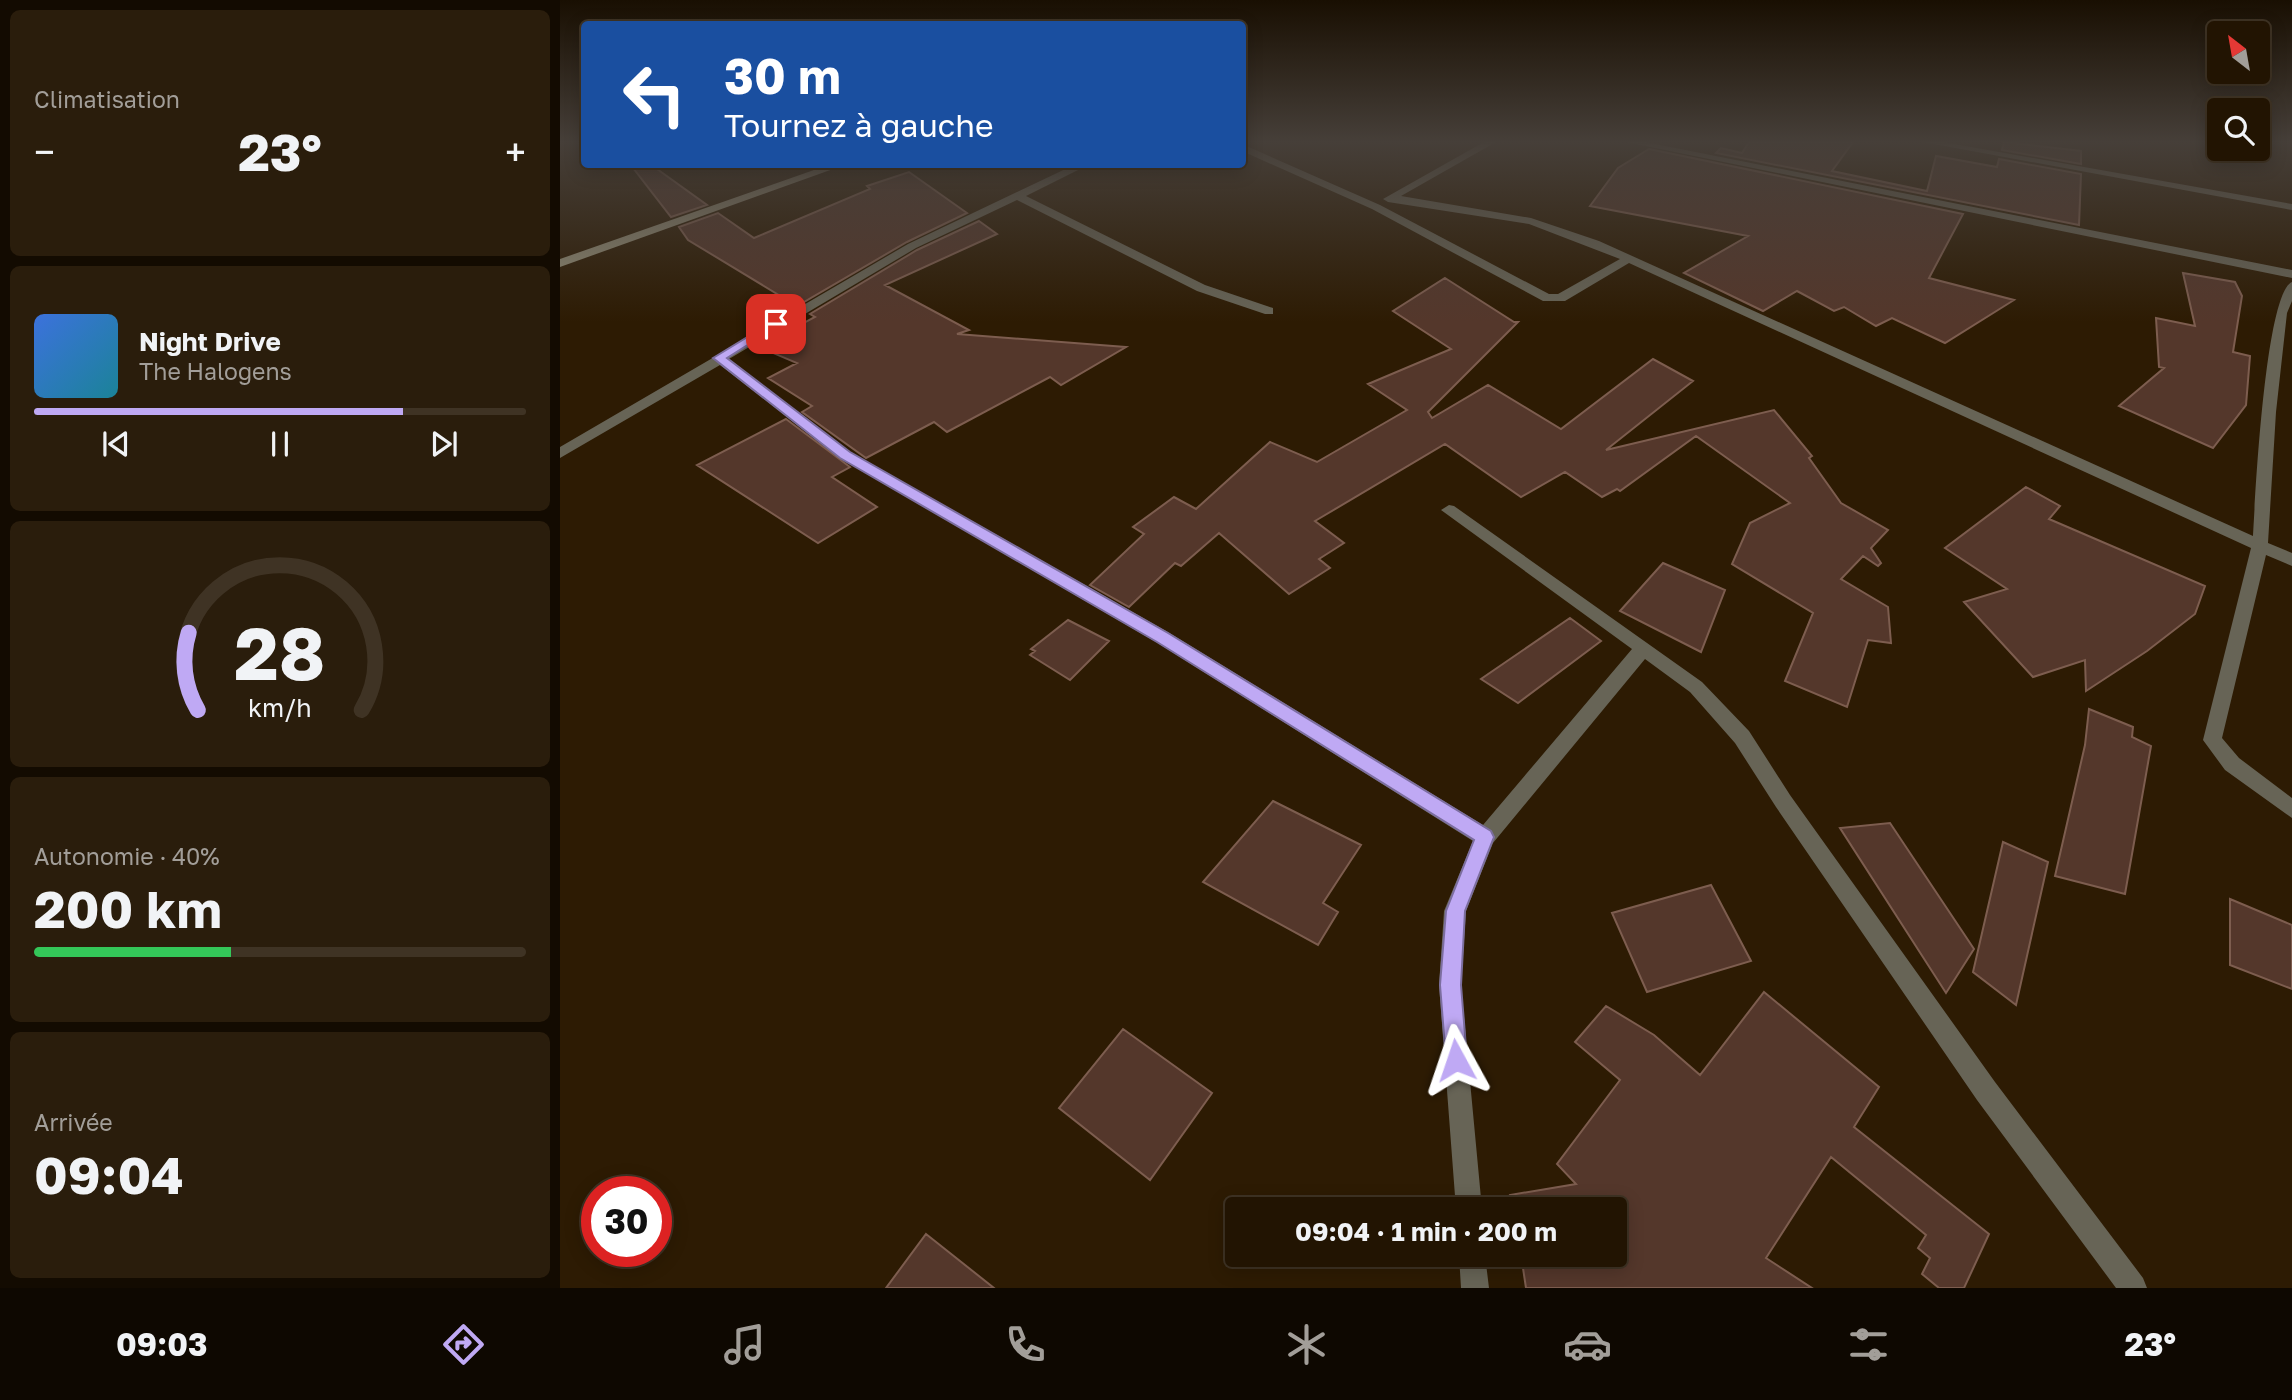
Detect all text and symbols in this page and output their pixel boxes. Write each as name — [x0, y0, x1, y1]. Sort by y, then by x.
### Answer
north arrow — [2207, 21, 2270, 84]
map controls — [2207, 21, 2270, 161]
text: 30 m — [724, 46, 841, 105]
icon: left — [609, 49, 700, 140]
text: Climatisation — [34, 85, 180, 113]
button: search — [2207, 98, 2270, 161]
text: Tournez à gauche — [724, 106, 993, 144]
text: 23° — [238, 120, 322, 182]
text: − — [34, 129, 55, 174]
text: + — [505, 129, 526, 174]
pin — [746, 294, 806, 354]
icon: arrive — [757, 305, 795, 343]
text: Night Drive — [139, 326, 281, 357]
text: The Halogens — [139, 357, 292, 385]
icon: previous — [97, 425, 135, 463]
icon: pause — [261, 425, 299, 463]
icon: next — [425, 425, 463, 463]
text: 28 — [235, 609, 326, 696]
text: km/h — [248, 692, 312, 723]
text: Autonomie · 40% — [34, 842, 220, 870]
text: 200 km — [34, 877, 222, 939]
position arrow — [1419, 1023, 1493, 1097]
text: Arrivée — [34, 1108, 113, 1136]
text: 09:04 — [34, 1143, 184, 1205]
speed limit sign: 30 — [581, 1176, 672, 1267]
text: 09:04 · 1 min · 200 m — [1295, 1216, 1557, 1247]
icon: directions — [439, 1320, 488, 1369]
icon: music — [720, 1320, 769, 1369]
icon: phone — [1001, 1320, 1050, 1369]
icon: climate — [1282, 1320, 1331, 1369]
icon: car — [1563, 1320, 1612, 1369]
icon: filters — [1844, 1320, 1893, 1369]
text: 09:03 — [116, 1325, 208, 1363]
text: 23° — [2125, 1325, 2176, 1363]

